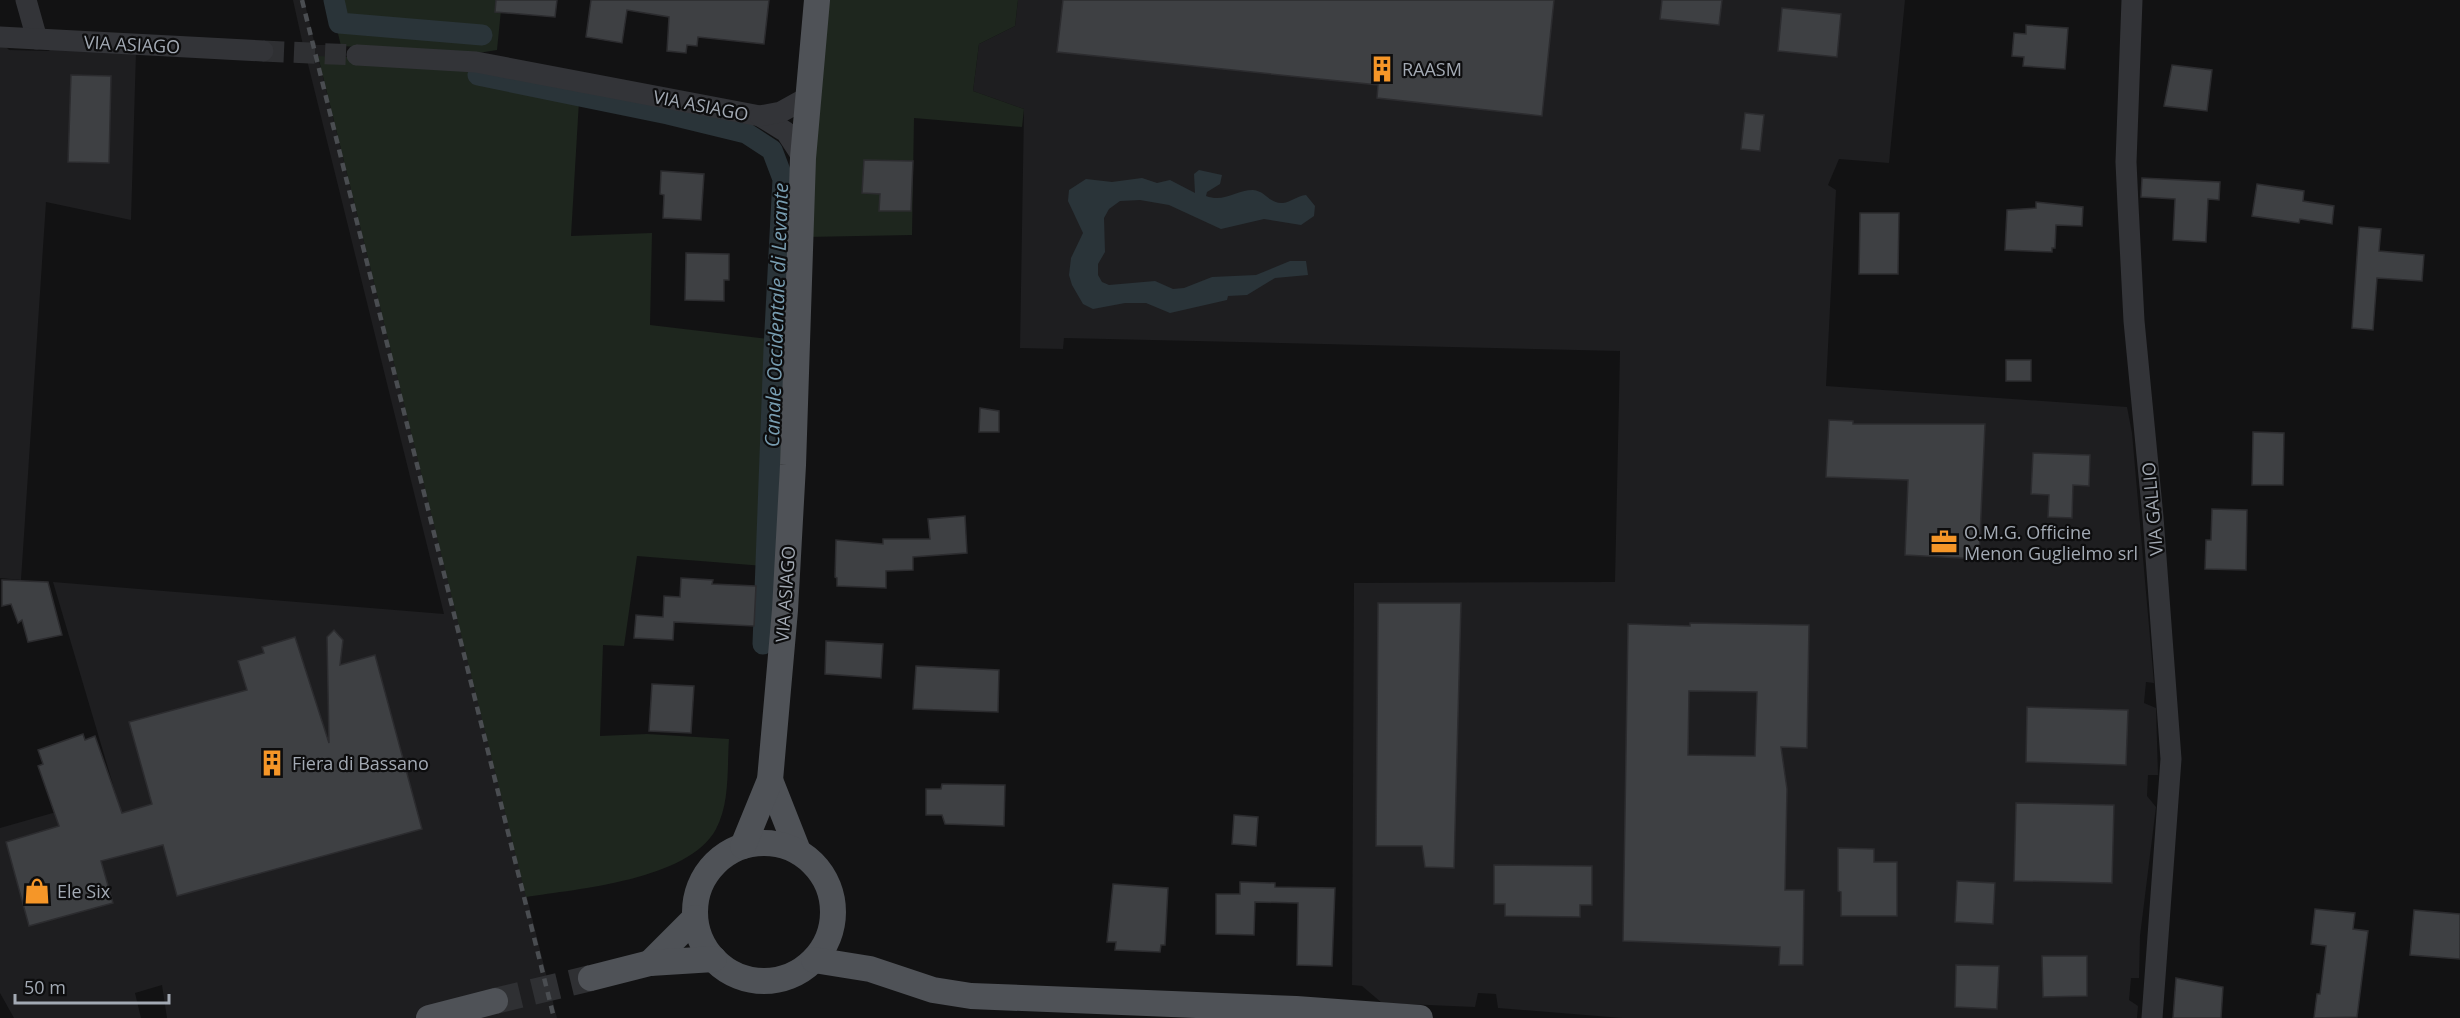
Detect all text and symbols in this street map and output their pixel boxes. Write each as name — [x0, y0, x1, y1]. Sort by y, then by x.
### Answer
street label: VIA ASIAGO — [83, 29, 181, 59]
building icon: RAASM — [1367, 54, 1397, 84]
place label: RAASM — [1402, 57, 1462, 81]
street label: VIA ASIAGO — [651, 84, 751, 126]
water label: Canale Occidentale di Levante — [758, 182, 794, 448]
street label: VIA GALLIO — [2136, 461, 2168, 557]
place label: O.M.G. Officine Menon Guglielmo srl — [1964, 520, 2138, 565]
office icon: O.M.G. Officine Menon Guglielmo srl — [1929, 527, 1959, 557]
street label: VIA ASIAGO — [770, 545, 800, 643]
building icon: Fiera di Bassano — [257, 748, 287, 778]
place label: Fiera di Bassano — [292, 751, 429, 775]
shop icon: Ele Six — [22, 876, 52, 906]
place label: Ele Six — [57, 879, 111, 903]
scale bar — [15, 967, 170, 1005]
text: 50 m — [24, 975, 66, 999]

